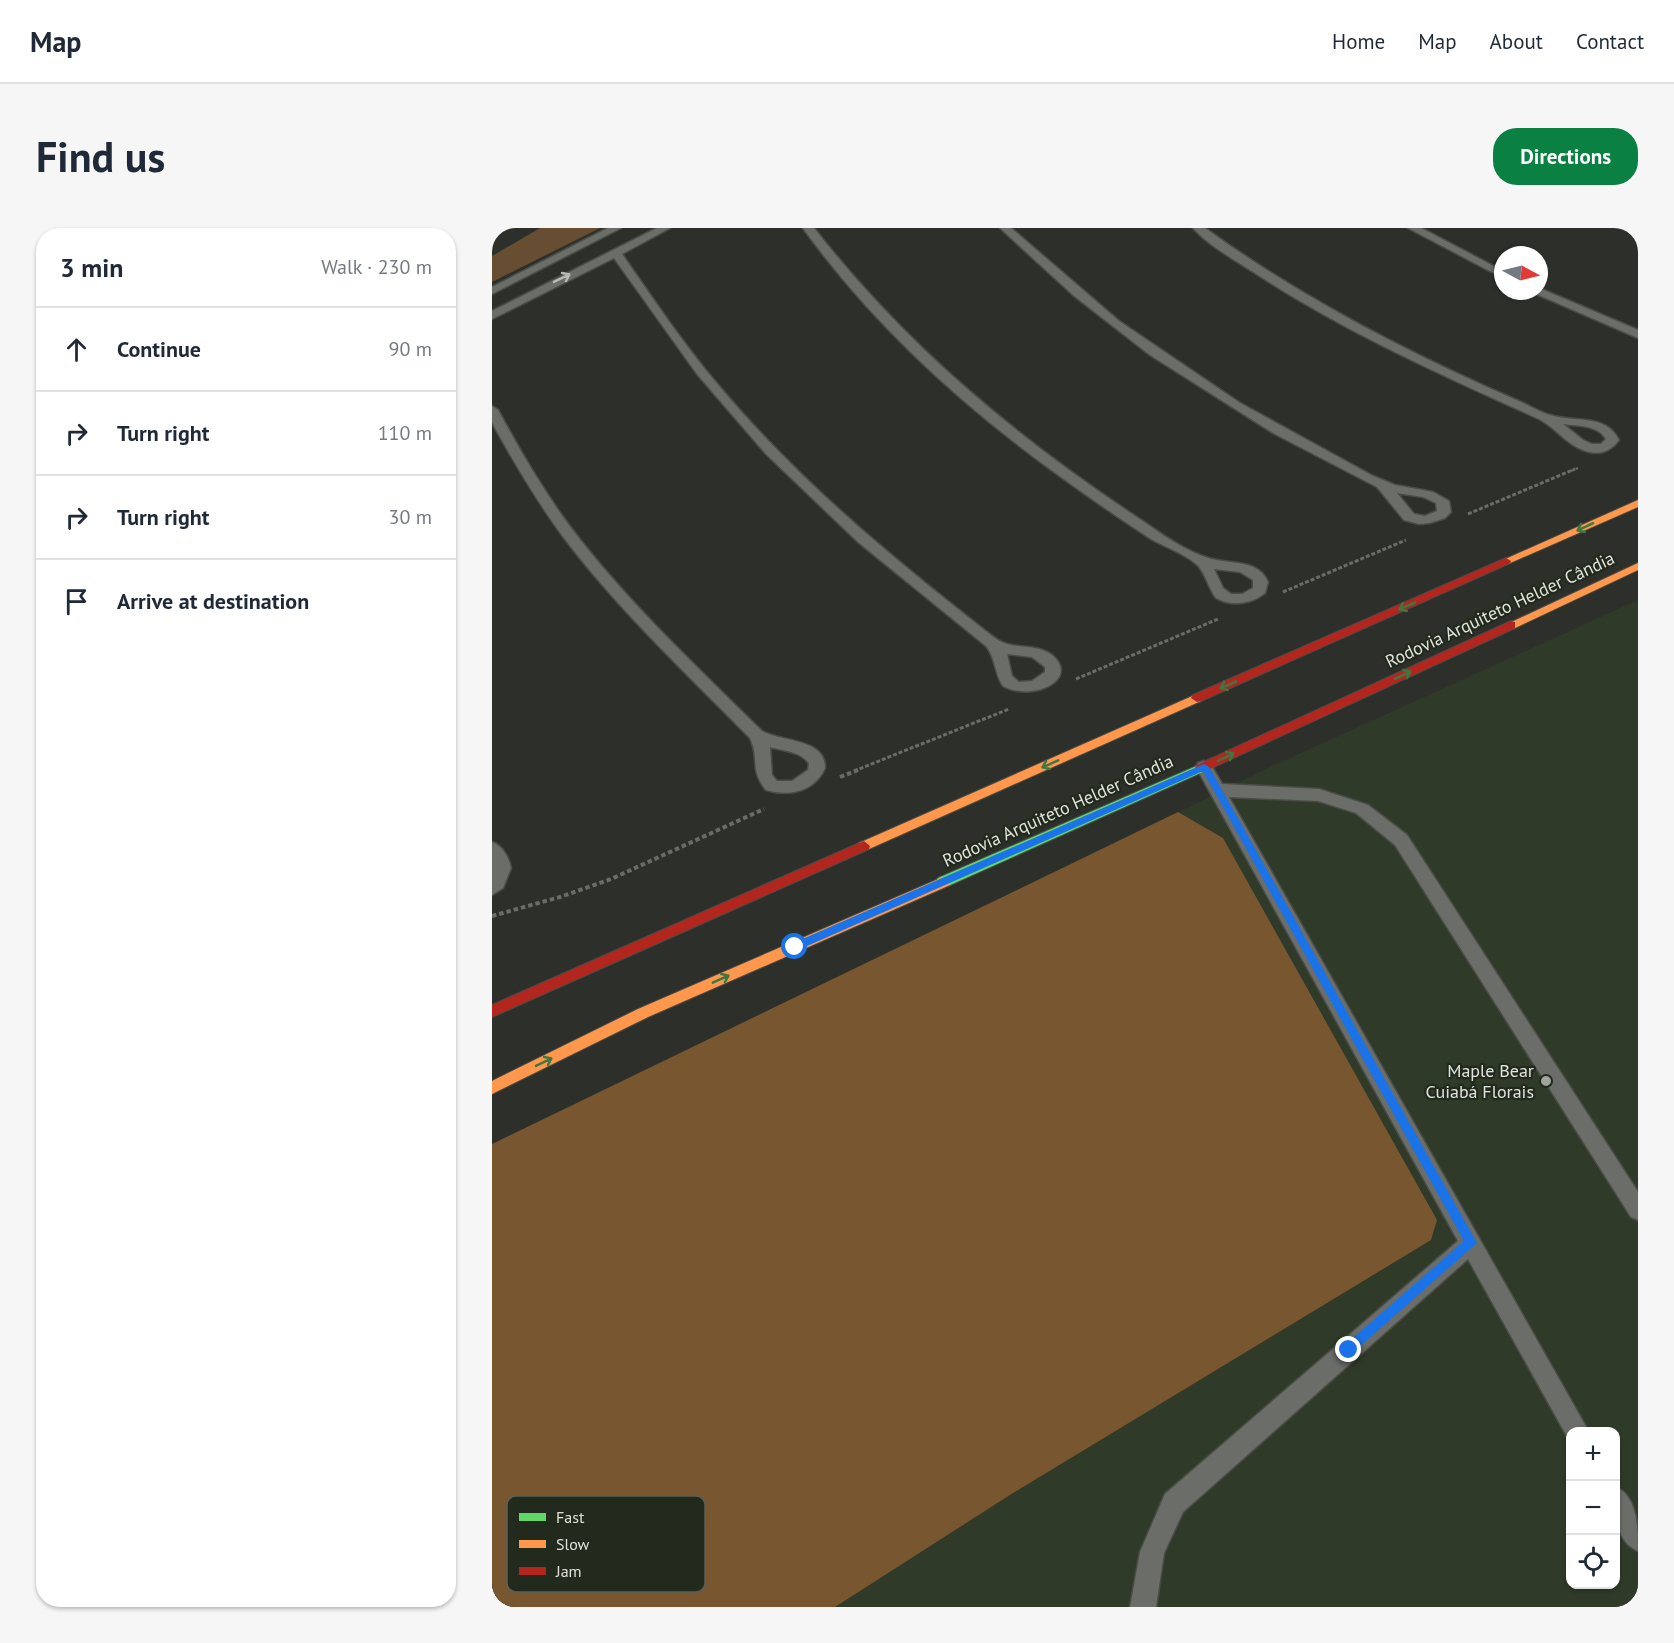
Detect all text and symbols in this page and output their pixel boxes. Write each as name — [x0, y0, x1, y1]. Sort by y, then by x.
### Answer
text: Map — [30, 23, 81, 60]
text: Home — [1332, 28, 1385, 55]
text: Map — [1418, 28, 1457, 55]
text: About — [1490, 28, 1543, 55]
text: Contact — [1576, 28, 1644, 55]
button: Directions — [1493, 128, 1638, 185]
text: Find us — [36, 129, 165, 184]
north arrow — [1494, 246, 1548, 300]
text: 3 min — [60, 251, 123, 284]
text: Walk · 230 m — [321, 254, 432, 280]
one-way arrow — [553, 272, 571, 284]
icon: ahead — [60, 333, 93, 366]
text: Continue — [117, 335, 201, 363]
text: 90 m — [389, 336, 432, 362]
icon: right — [60, 417, 93, 450]
text: Turn right — [117, 419, 209, 447]
text: 110 m — [378, 420, 432, 446]
icon: right — [60, 501, 93, 534]
text: Turn right — [117, 503, 209, 531]
text: 30 m — [389, 504, 432, 530]
one-way arrow — [1576, 522, 1594, 533]
street label: Rodovia Arquiteto Helder Cândia — [1382, 546, 1618, 673]
icon: arrive — [60, 585, 93, 618]
text: Arrive at destination — [117, 587, 309, 615]
one-way arrow — [1398, 601, 1416, 612]
one-way arrow — [1394, 669, 1412, 680]
one-way arrow — [1220, 680, 1238, 691]
street label: Rodovia Arquiteto Helder Cândia — [939, 749, 1177, 872]
one-way arrow — [1217, 750, 1235, 762]
one-way arrow — [1041, 759, 1060, 770]
route start — [781, 933, 807, 959]
one-way arrow — [712, 973, 730, 984]
one-way arrow — [535, 1056, 553, 1068]
place label: Maple Bear Cuiabá Florais — [1425, 1059, 1534, 1103]
marker: Maple Bear Cuiabá Florais — [1539, 1074, 1553, 1088]
route end — [1335, 1336, 1361, 1362]
map controls — [1566, 1427, 1620, 1589]
button: + — [1566, 1427, 1620, 1481]
button: − — [1566, 1481, 1620, 1535]
legend — [507, 1496, 705, 1592]
text: Fast — [556, 1507, 585, 1527]
text: Slow — [556, 1534, 590, 1554]
button: locate — [1566, 1535, 1620, 1589]
text: Jam — [555, 1561, 582, 1581]

